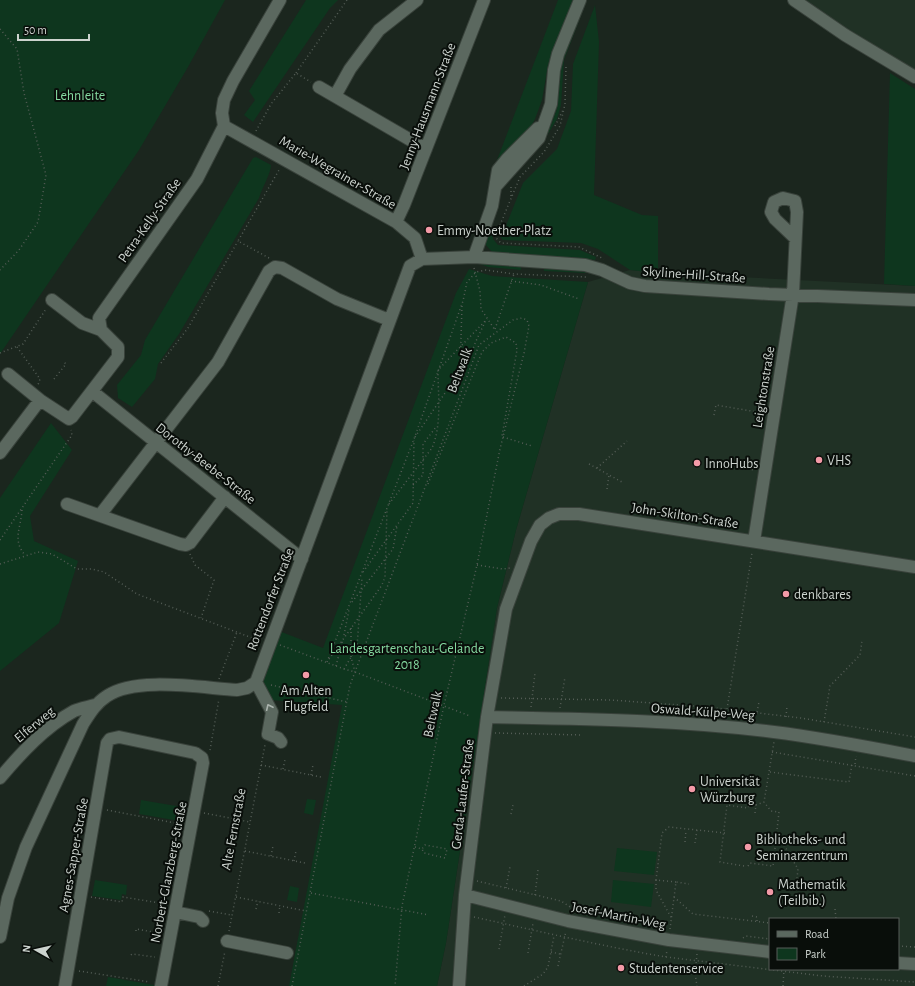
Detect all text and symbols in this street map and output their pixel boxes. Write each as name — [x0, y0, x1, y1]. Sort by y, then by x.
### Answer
scale bar — [18, 16, 89, 42]
text: 50 m — [24, 24, 47, 36]
street label: Jenny-Hausmann-Straße — [397, 41, 459, 172]
park label: Lehnleite — [55, 89, 105, 103]
street label: Marie-Wegrainer-Straße — [277, 134, 398, 212]
street label: Petra-Kelly-Straße — [116, 176, 184, 265]
place label: Emmy-Noether-Platz — [437, 224, 551, 238]
marker: Emmy-Noether-Platz — [424, 225, 434, 235]
street label: Skyline-Hill-Straße — [642, 264, 746, 286]
street label: Beltwalk — [445, 345, 475, 395]
street label: Leightonstraße — [751, 345, 777, 429]
street label: Dorothy-Beebe-Straße — [153, 421, 258, 507]
place label: VHS — [827, 454, 851, 468]
marker: VHS — [814, 455, 824, 465]
place label: InnoHubs — [705, 457, 758, 471]
marker: InnoHubs — [692, 458, 702, 468]
street label: John-Skilton-Straße — [630, 501, 739, 531]
street label: Rottendorfer Straße — [245, 546, 297, 653]
place label: denkbares — [794, 588, 851, 602]
marker: denkbares — [781, 589, 791, 599]
park label: Landesgartenschau-Gelände 2018 — [330, 642, 484, 672]
marker: Am Alten Flugfeld — [301, 670, 311, 680]
place label: Am Alten Flugfeld — [281, 684, 331, 714]
street label: Beltwalk — [421, 689, 445, 739]
street label: Oswald-Külpe-Weg — [650, 701, 756, 723]
street label: Elferweg — [12, 704, 58, 745]
one-way arrow — [266, 704, 274, 711]
street label: Gerda-Laufer-Straße — [449, 738, 477, 850]
place label: Universität Würzburg — [700, 775, 760, 805]
marker: Universität Würzburg — [687, 784, 697, 794]
street label: Alte Fernstraße — [219, 787, 249, 871]
street label: Agnes-Sapper-Straße — [57, 797, 91, 914]
street label: Norbert-Glanzberg-Straße — [148, 800, 190, 944]
place label: Bibliotheks- und Seminarzentrum — [756, 833, 848, 863]
marker: Bibliotheks- und Seminarzentrum — [743, 842, 753, 852]
place label: Mathematik (Teilbib.) — [778, 878, 846, 908]
marker: Mathematik (Teilbib.) — [765, 887, 775, 897]
street label: Josef-Martin-Weg — [570, 900, 667, 932]
legend — [769, 918, 899, 970]
text: Road — [805, 928, 829, 940]
north arrow — [16, 930, 56, 970]
text: N — [21, 944, 33, 953]
text: Park — [805, 948, 826, 960]
place label: Studentenservice — [629, 962, 724, 976]
marker: Studentenservice — [616, 963, 626, 973]

